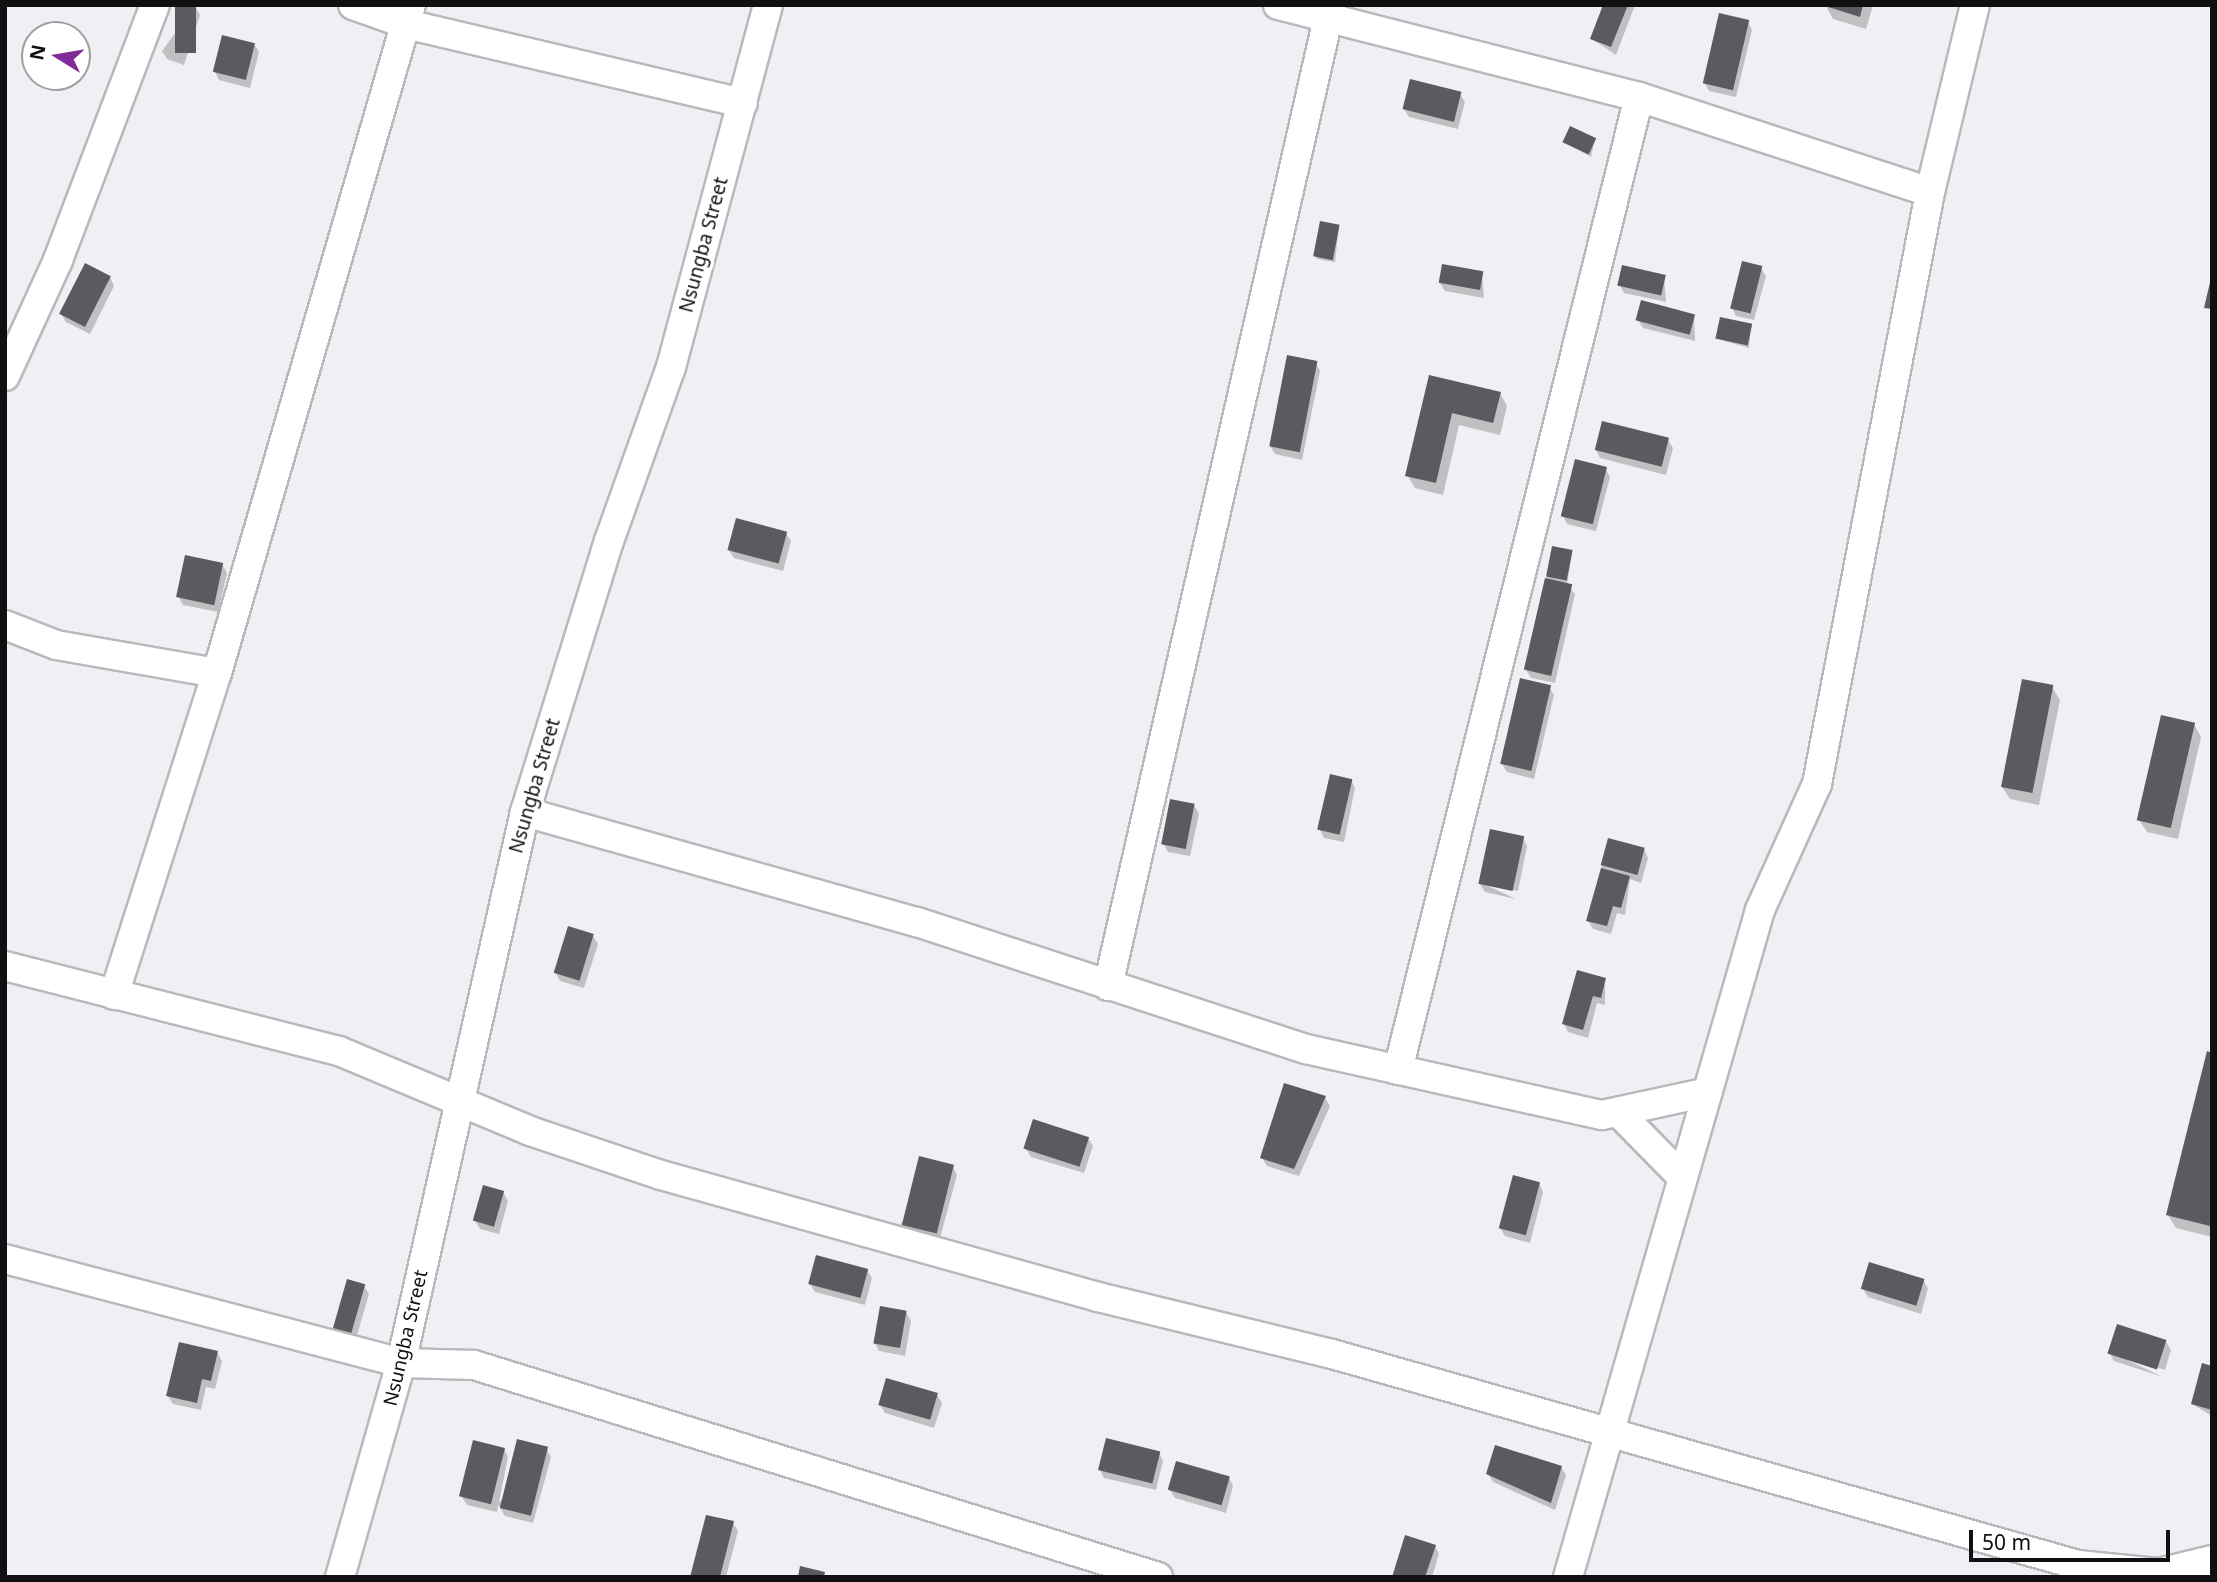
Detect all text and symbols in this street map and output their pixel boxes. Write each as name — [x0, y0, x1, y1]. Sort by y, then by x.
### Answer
north arrow — [21, 21, 91, 91]
text: N — [23, 42, 52, 62]
street label: Nsungba Street — [675, 175, 733, 315]
street label: Nsungba Street — [505, 716, 565, 856]
street label: Nsungba Street — [379, 1268, 433, 1408]
scale bar — [1972, 1516, 2173, 1560]
text: 50 m — [1982, 1528, 2031, 1556]

